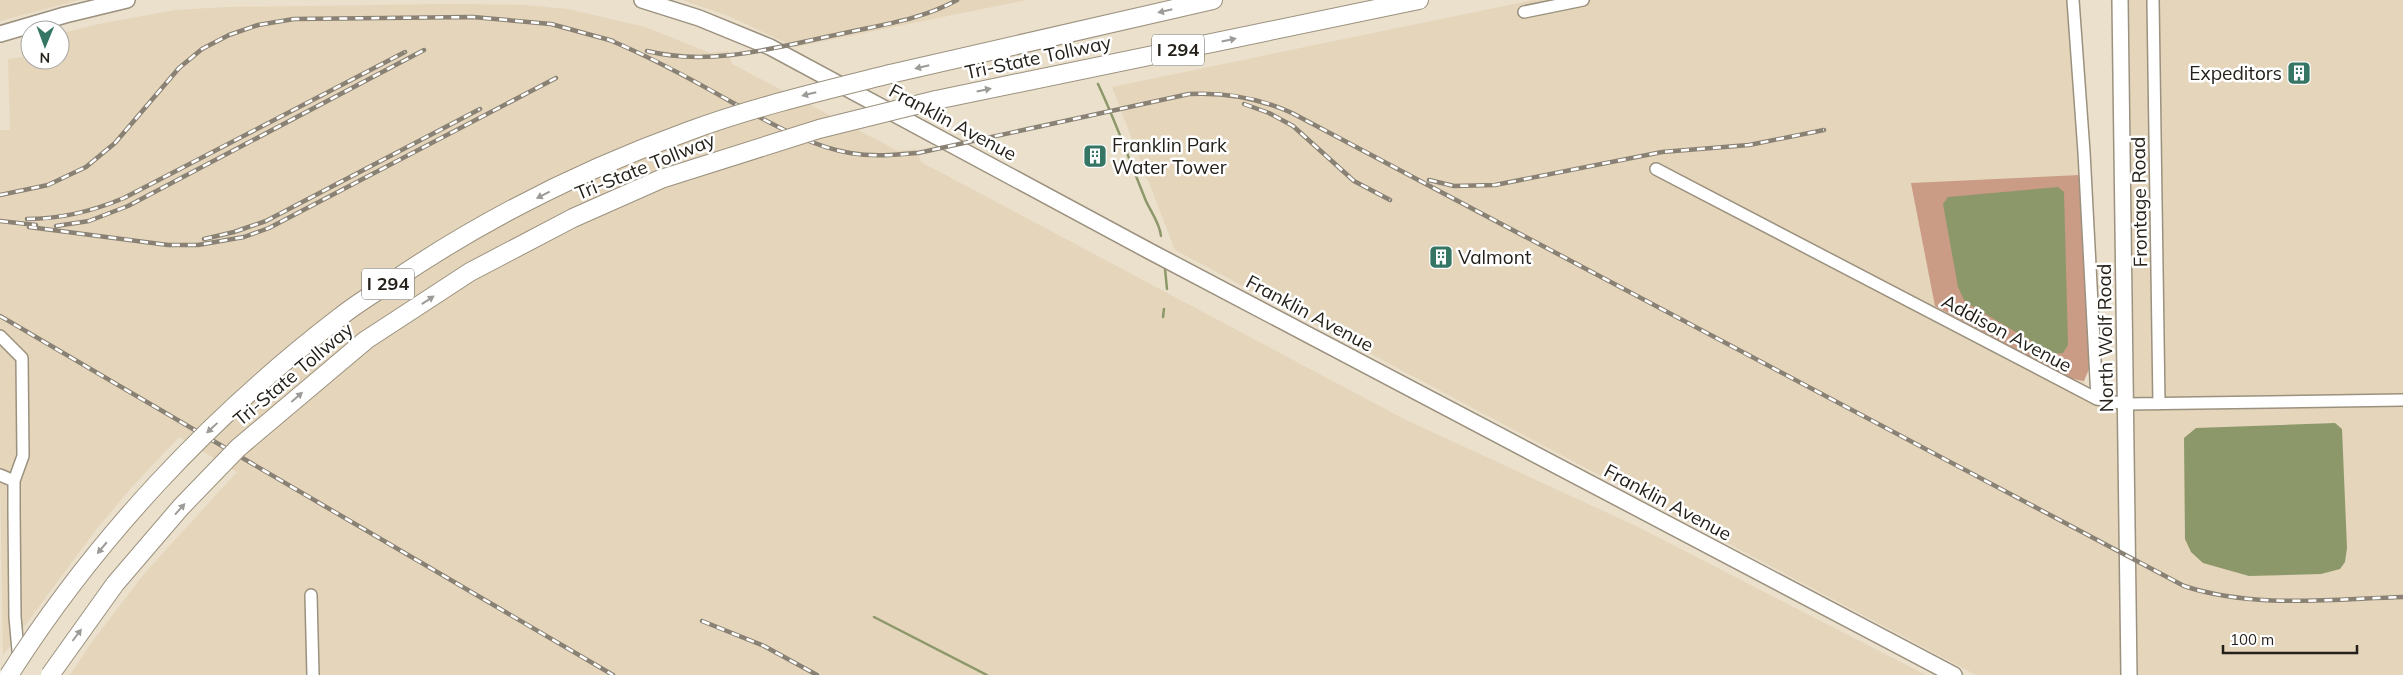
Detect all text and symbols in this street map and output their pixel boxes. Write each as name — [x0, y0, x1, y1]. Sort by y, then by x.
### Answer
one-way arrow — [1158, 7, 1173, 15]
north arrow — [20, 20, 70, 70]
street label: Tri-State Tollway — [963, 30, 1113, 84]
road number: I 294 — [1152, 34, 1204, 66]
one-way arrow — [1221, 35, 1237, 43]
text: N — [39, 49, 50, 67]
building icon: Expeditors — [2286, 60, 2312, 86]
place label: Expeditors — [2189, 61, 2282, 85]
one-way arrow — [913, 63, 929, 71]
street label: Franklin Avenue — [885, 78, 1021, 166]
one-way arrow — [976, 86, 991, 94]
one-way arrow — [801, 90, 816, 98]
street label: Tri-State Tollway — [572, 127, 718, 205]
place label: Franklin Park Water Tower — [1112, 133, 1227, 179]
street label: Frontage Road — [2126, 136, 2152, 268]
building icon: Franklin Park Water Tower — [1082, 143, 1108, 169]
one-way arrow — [536, 191, 550, 199]
building icon: Valmont — [1428, 244, 1454, 270]
place label: Valmont — [1458, 245, 1532, 269]
street label: North Wolf Road — [2092, 264, 2118, 412]
road number: I 294 — [362, 268, 414, 300]
street label: Franklin Avenue — [1242, 269, 1378, 357]
street label: Addison Avenue — [1938, 289, 2076, 377]
one-way arrow — [421, 295, 434, 305]
street label: Tri-State Tollway — [228, 317, 358, 431]
one-way arrow — [291, 391, 304, 402]
one-way arrow — [206, 422, 218, 434]
street label: Franklin Avenue — [1600, 458, 1736, 546]
one-way arrow — [174, 503, 186, 515]
one-way arrow — [96, 541, 107, 554]
scale bar — [2223, 622, 2357, 654]
one-way arrow — [72, 628, 82, 642]
text: 100 m — [2230, 630, 2274, 649]

